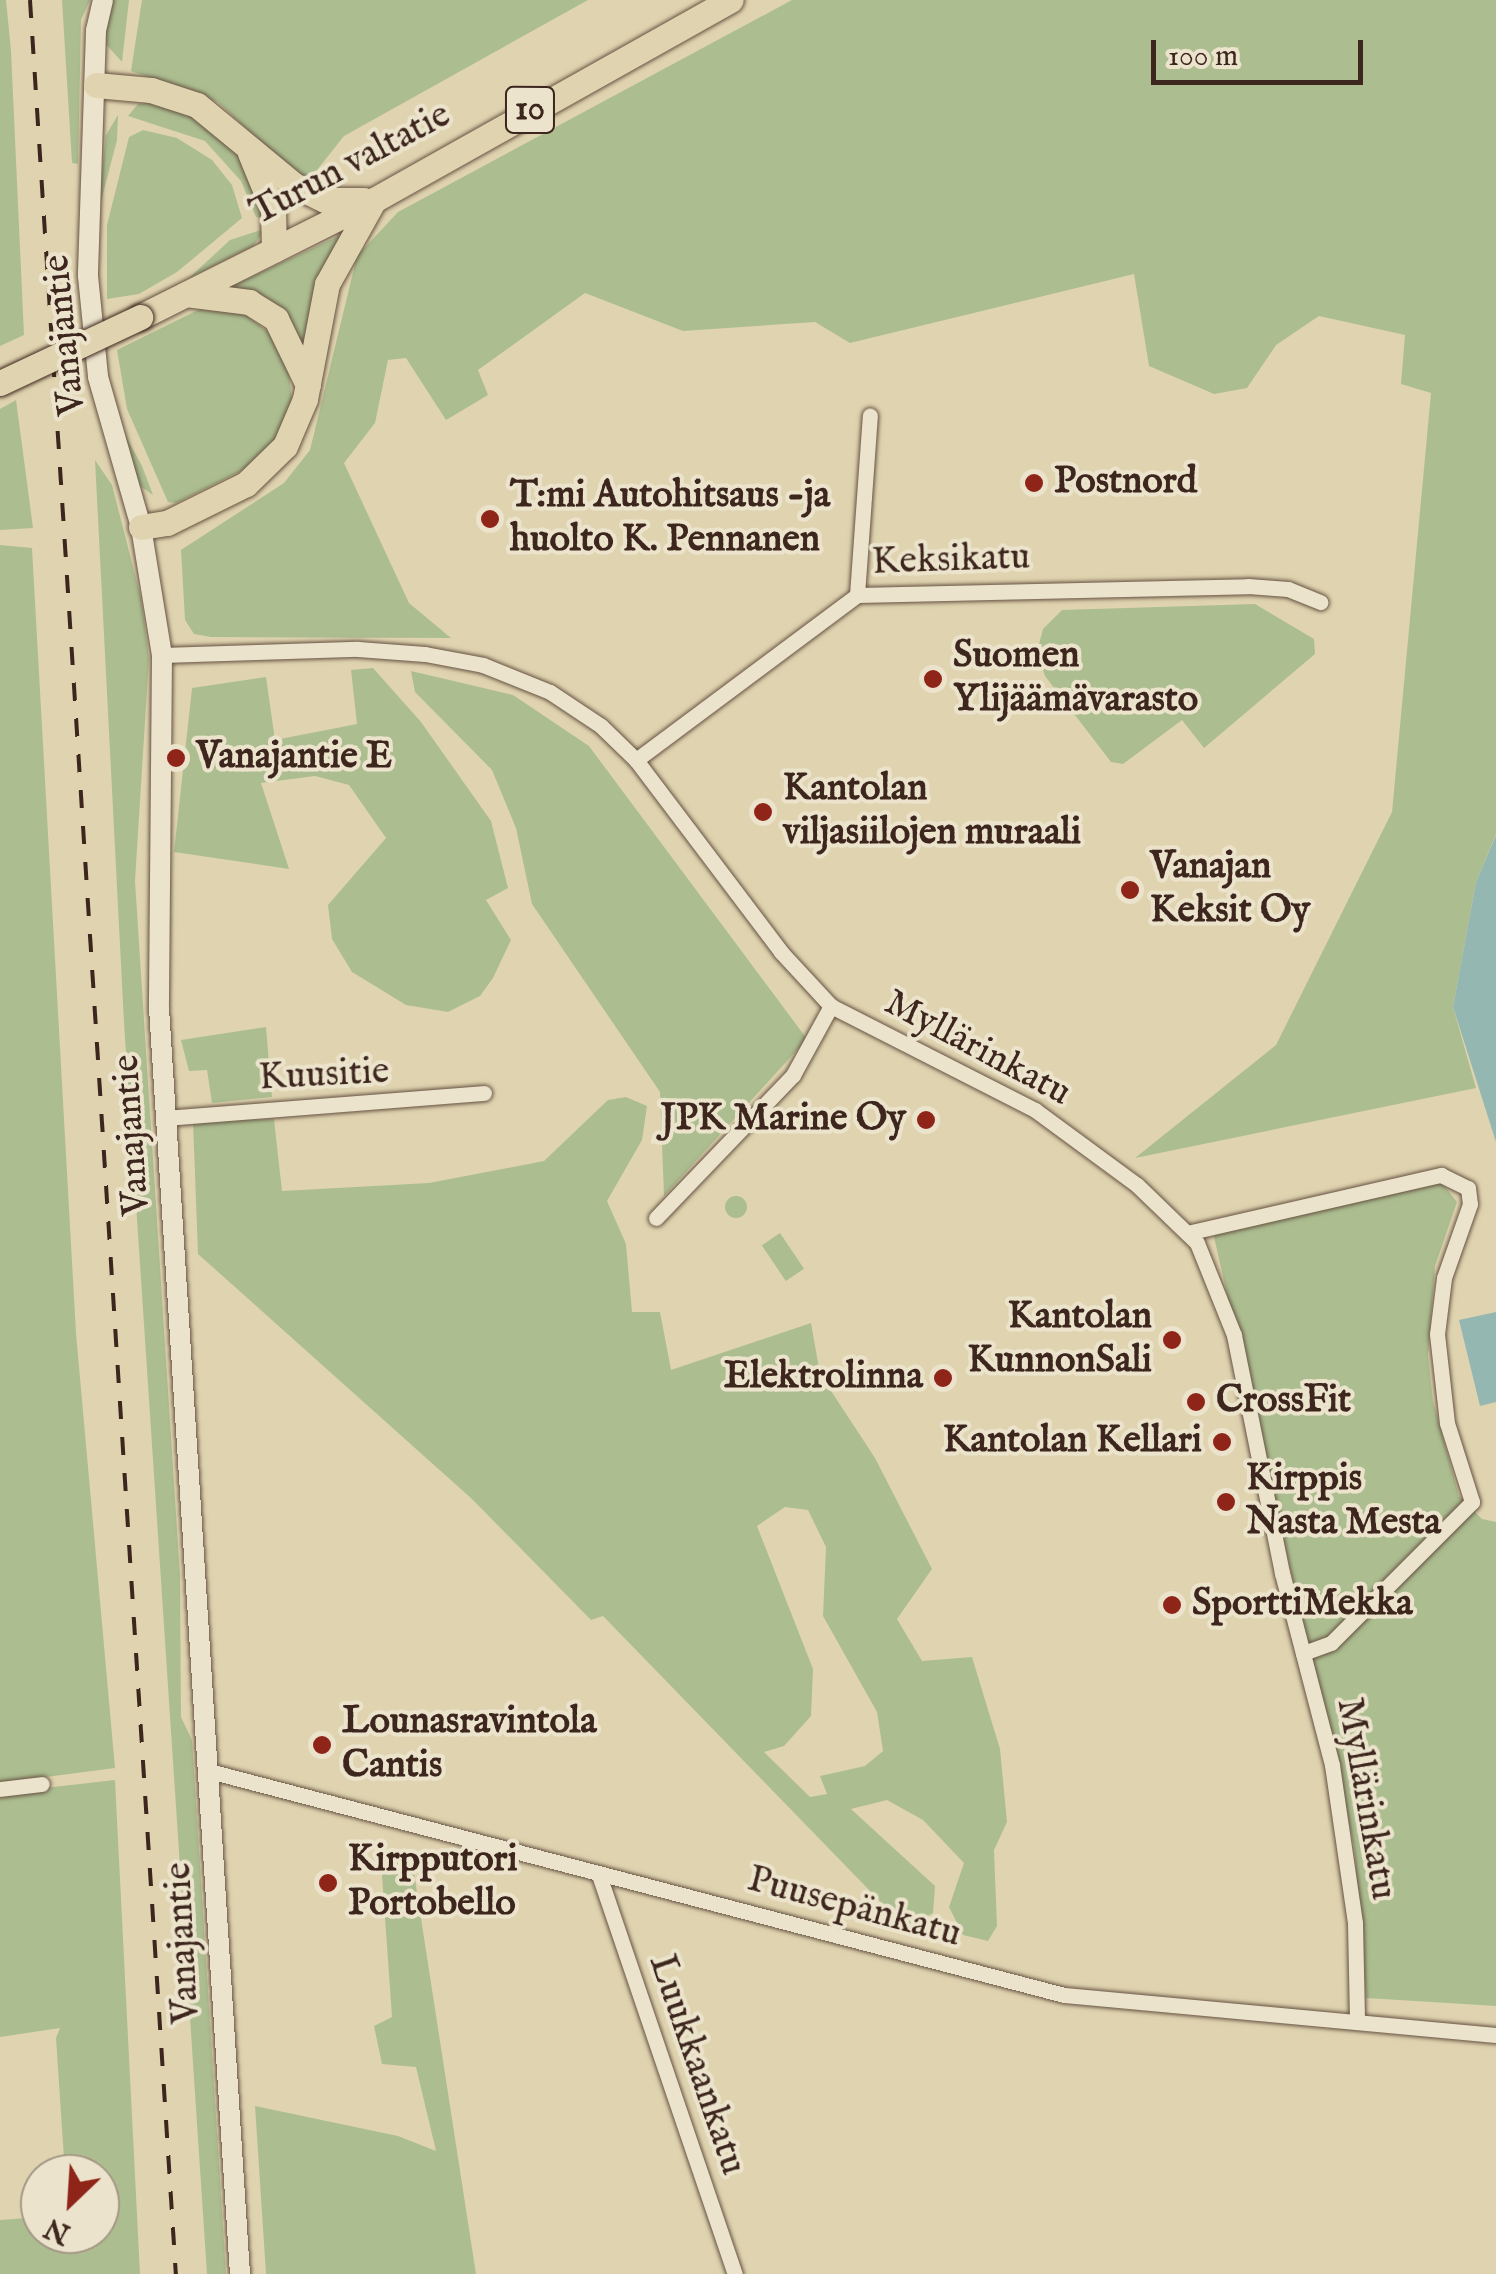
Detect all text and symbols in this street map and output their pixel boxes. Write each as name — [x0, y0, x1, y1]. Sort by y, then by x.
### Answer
scale bar — [1156, 20, 1368, 82]
text: 100 m — [1168, 38, 1238, 76]
road number: 10 — [502, 80, 558, 140]
street label: Turun valtatie — [243, 93, 459, 237]
street label: Vanajantie — [35, 252, 97, 418]
place label: Postnord — [1054, 460, 1197, 506]
marker: Postnord — [1023, 472, 1045, 494]
place label: T:mi Autohitsaus -ja huolto K. Pennanen — [510, 474, 830, 564]
marker: T:mi Autohitsaus -ja huolto K. Pennanen — [479, 508, 501, 530]
street label: Keksikatu — [871, 535, 1031, 587]
place label: Suomen Ylijäämävarasto — [953, 634, 1198, 724]
marker: Suomen Ylijäämävarasto — [922, 668, 944, 690]
place label: Vanajantie E — [196, 735, 392, 781]
marker: Vanajantie E — [165, 747, 187, 769]
place label: Kantolan viljasiilojen muraali — [783, 767, 1081, 856]
marker: Kantolan viljasiilojen muraali — [752, 801, 774, 823]
place label: Vanajan Keksit Oy — [1150, 845, 1310, 934]
marker: Vanajan Keksit Oy — [1119, 879, 1141, 901]
street label: Myllärinkatu — [876, 981, 1078, 1117]
street label: Kuusitie — [258, 1050, 390, 1102]
street label: Vanajantie — [105, 1053, 161, 1217]
place label: JPK Marine Oy — [660, 1097, 906, 1143]
marker: JPK Marine Oy — [915, 1109, 937, 1131]
place label: Kantolan KunnonSali — [967, 1295, 1152, 1385]
marker: Kantolan KunnonSali — [1161, 1329, 1183, 1351]
place label: Elektrolinna — [724, 1355, 923, 1401]
marker: Elektrolinna — [932, 1367, 954, 1389]
place label: CrossFit — [1216, 1379, 1351, 1425]
marker: CrossFit — [1185, 1391, 1207, 1413]
place label: Kantolan Kellari — [943, 1419, 1202, 1465]
marker: Kantolan Kellari — [1211, 1431, 1233, 1453]
place label: Kirppis Nasta Mesta — [1246, 1457, 1441, 1546]
marker: Kirppis Nasta Mesta — [1215, 1491, 1237, 1513]
place label: SporttiMekka — [1192, 1582, 1413, 1628]
marker: SporttiMekka — [1161, 1594, 1183, 1616]
street label: Myllärinkatu — [1325, 1694, 1405, 1904]
place label: Lounasravintola Cantis — [342, 1700, 597, 1790]
marker: Lounasravintola Cantis — [311, 1734, 333, 1756]
place label: Kirpputori Portobello — [348, 1838, 518, 1928]
street label: Puusepänkatu — [742, 1858, 966, 1958]
street label: Vanajantie — [157, 1861, 211, 2025]
marker: Kirpputori Portobello — [317, 1872, 339, 1894]
street label: Luukkaankatu — [637, 1949, 755, 2181]
north arrow — [20, 2154, 120, 2254]
text: N — [40, 2209, 76, 2251]

